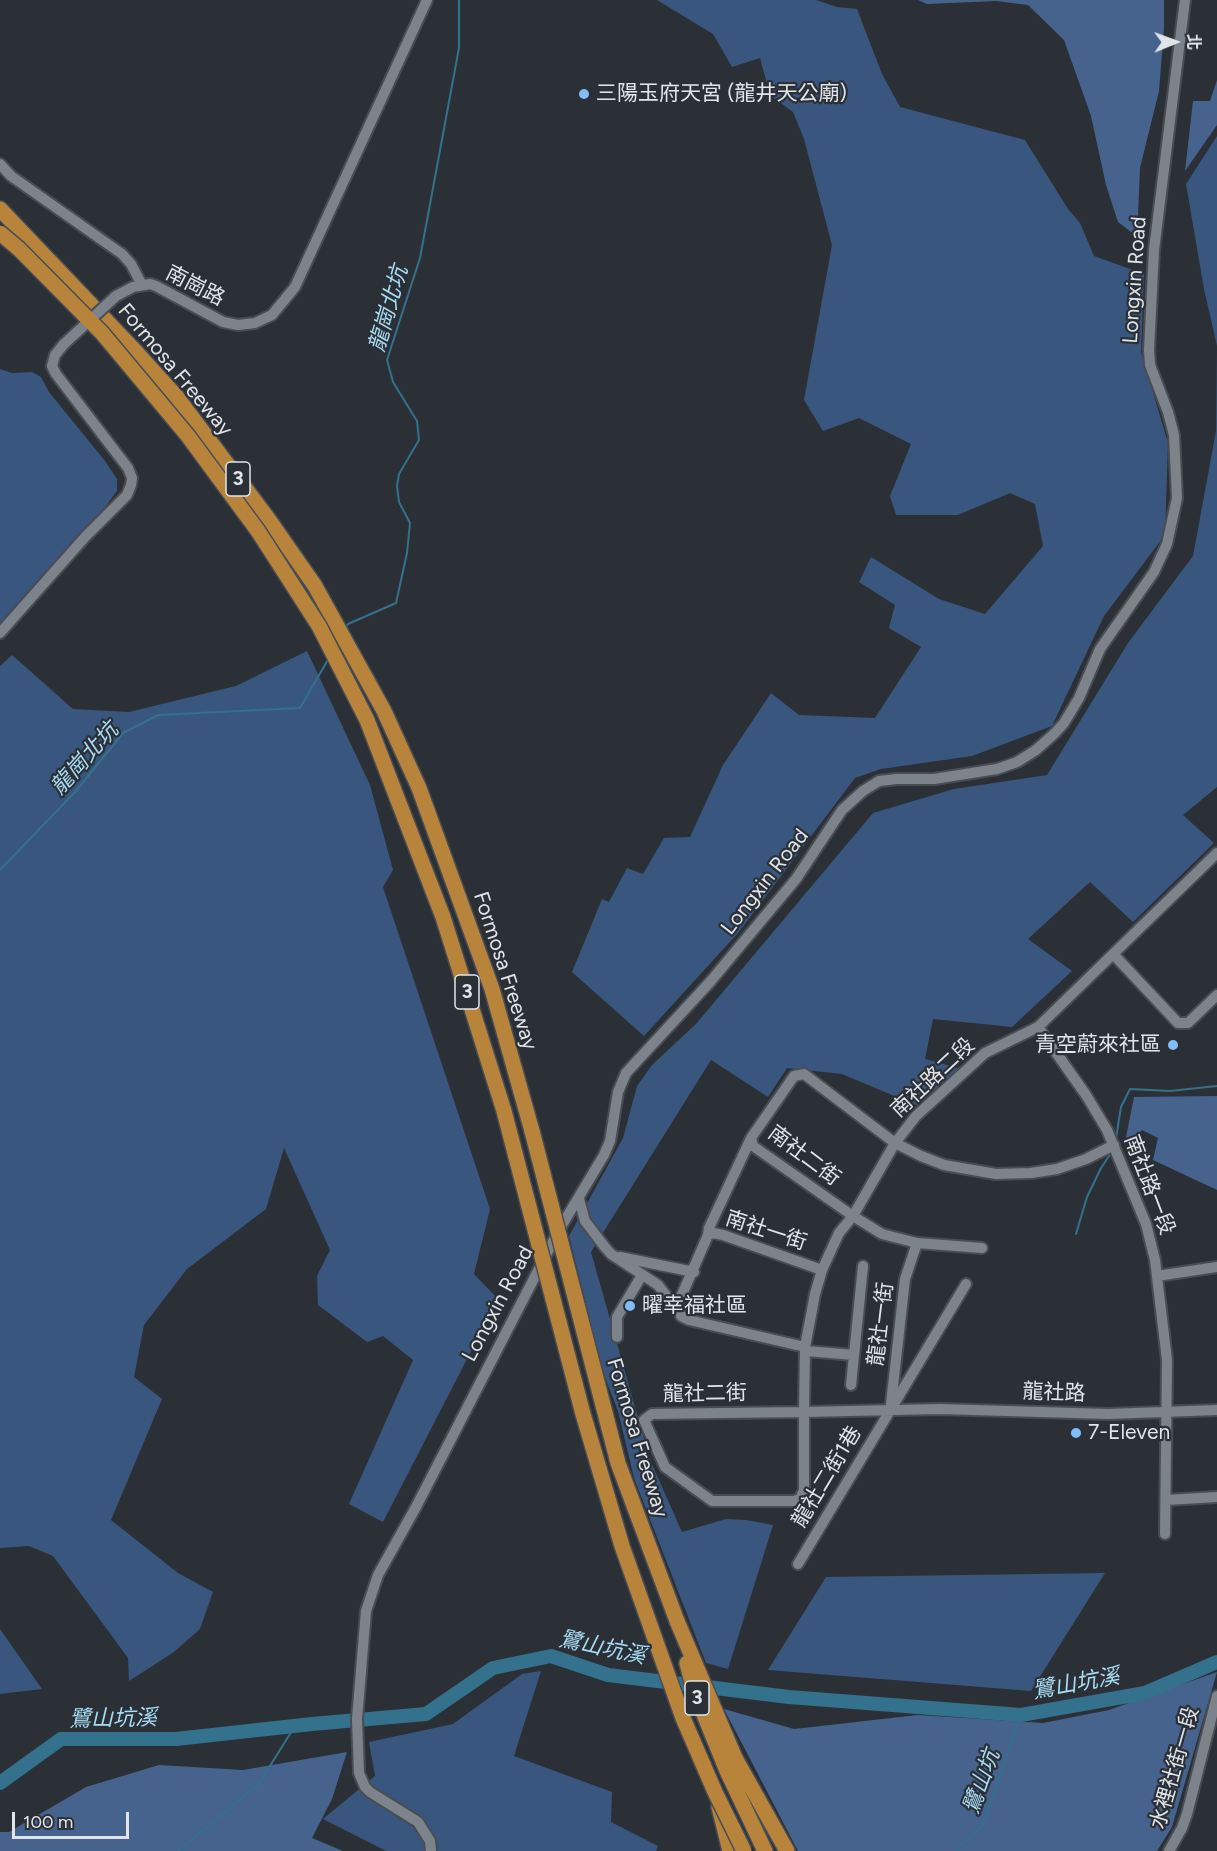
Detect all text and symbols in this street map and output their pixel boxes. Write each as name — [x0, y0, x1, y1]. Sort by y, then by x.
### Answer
north arrow — [1145, 12, 1205, 72]
text: 北 — [1184, 33, 1203, 50]
place label: 三陽玉府天宮 (龍井天公廟) — [596, 81, 847, 107]
marker: 三陽玉府天宮 (龍井天公廟) — [577, 87, 591, 101]
street label: Longxin Road — [1118, 216, 1152, 344]
street label: 南崗路 — [161, 260, 229, 312]
water label: 龍崗北坑 — [364, 263, 414, 355]
street label: Formosa Freeway — [112, 299, 238, 441]
road number: 3 — [226, 462, 250, 496]
water label: 龍崗北坑 — [46, 717, 124, 801]
street label: Longxin Road — [716, 824, 814, 940]
street label: Formosa Freeway — [468, 889, 542, 1053]
road number: 3 — [455, 975, 479, 1009]
place label: 青空蔚來社區 — [1035, 1032, 1161, 1058]
street label: 南社路二段 — [886, 1033, 980, 1123]
marker: 青空蔚來社區 — [1166, 1038, 1180, 1052]
street label: 南社二街 — [763, 1121, 845, 1191]
street label: 南社路一段 — [1118, 1131, 1180, 1239]
street label: 南社一街 — [722, 1206, 810, 1256]
street label: Longxin Road — [457, 1242, 539, 1366]
street label: 龍社一街 — [863, 1281, 899, 1367]
place label: 曜幸福社區 — [642, 1293, 747, 1319]
marker: 曜幸福社區 — [623, 1299, 637, 1313]
street label: Formosa Freeway — [601, 1355, 673, 1521]
street label: 龍社路 — [1022, 1379, 1086, 1407]
street label: 龍社二街 — [663, 1381, 747, 1407]
place label: 7-Eleven — [1088, 1420, 1170, 1446]
street label: 龍社二街1巷 — [787, 1422, 867, 1532]
marker: 7-Eleven — [1069, 1426, 1083, 1440]
water label: 鷺山坑溪 — [556, 1626, 648, 1670]
water label: 鷺山坑溪 — [1030, 1663, 1122, 1705]
road number: 3 — [685, 1681, 709, 1715]
street label: 水裡社街一段 — [1146, 1704, 1204, 1832]
water label: 鷺山坑溪 — [69, 1705, 157, 1733]
water label: 鷺山坑 — [958, 1746, 1006, 1818]
scale bar — [15, 1800, 132, 1838]
text: 100 m — [23, 1811, 73, 1833]

